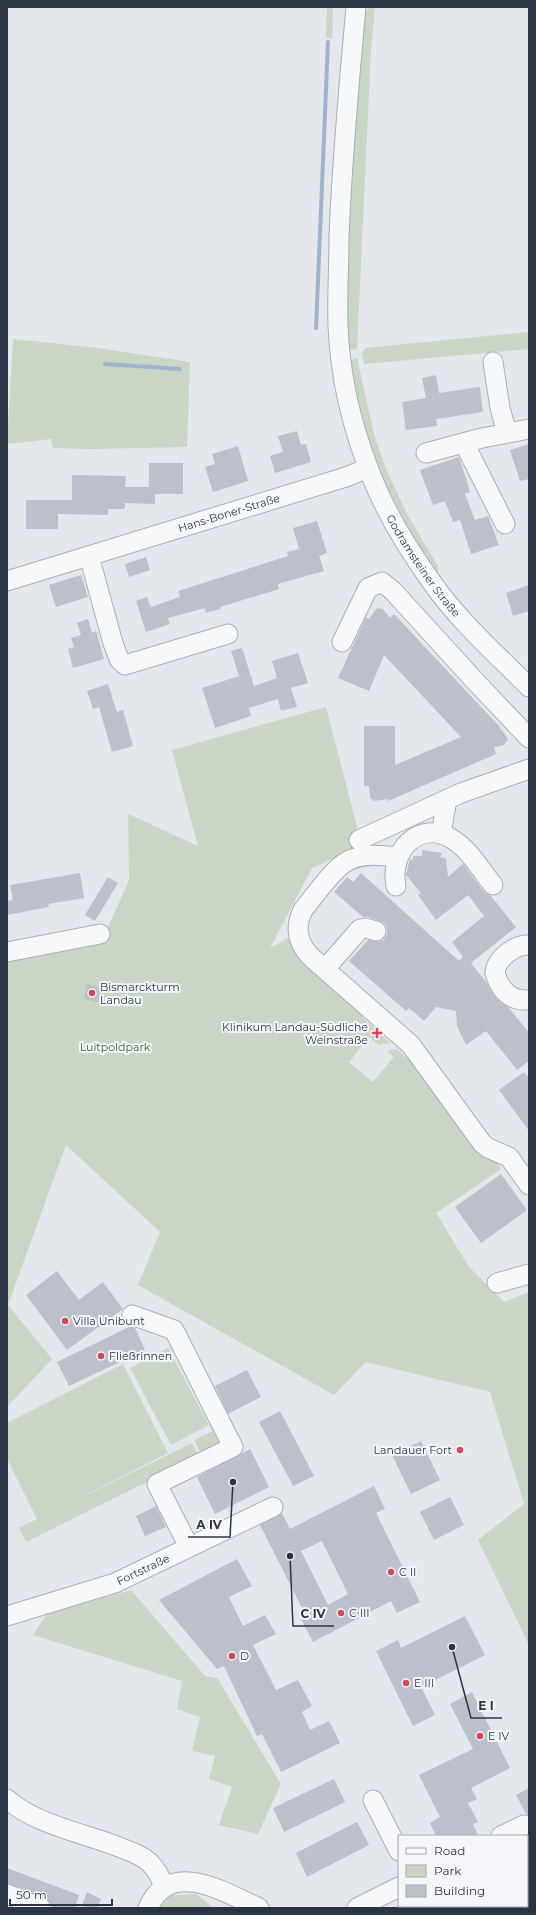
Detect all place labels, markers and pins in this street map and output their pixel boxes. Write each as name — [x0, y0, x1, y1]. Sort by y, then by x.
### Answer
place label: Bismarckturm Landau — [100, 980, 180, 1007]
marker: Bismarckturm Landau — [87, 988, 97, 998]
place label: Klinikum Landau-Südliche Weinstraße — [222, 1020, 368, 1047]
marker: Klinikum Landau-Südliche Weinstraße — [371, 1027, 383, 1039]
place label: Villa Unibunt — [73, 1314, 145, 1328]
marker: Villa Unibunt — [60, 1316, 70, 1326]
place label: Fließrinnen — [109, 1349, 172, 1363]
marker: Fließrinnen — [96, 1351, 106, 1361]
place label: Landauer Fort — [374, 1443, 453, 1457]
marker: Landauer Fort — [455, 1445, 465, 1455]
callout: A IV — [188, 1513, 230, 1537]
place label: C II — [399, 1565, 416, 1579]
marker: C II — [386, 1567, 396, 1577]
callout: C IV — [293, 1602, 334, 1626]
place label: C III — [349, 1606, 370, 1620]
marker: C III — [336, 1608, 346, 1618]
place label: D — [240, 1649, 249, 1663]
marker: D — [227, 1651, 237, 1661]
place label: E III — [414, 1676, 434, 1690]
marker: E III — [401, 1678, 411, 1688]
callout: E I — [471, 1694, 502, 1718]
place label: E IV — [488, 1729, 509, 1743]
marker: E IV — [475, 1731, 485, 1741]

